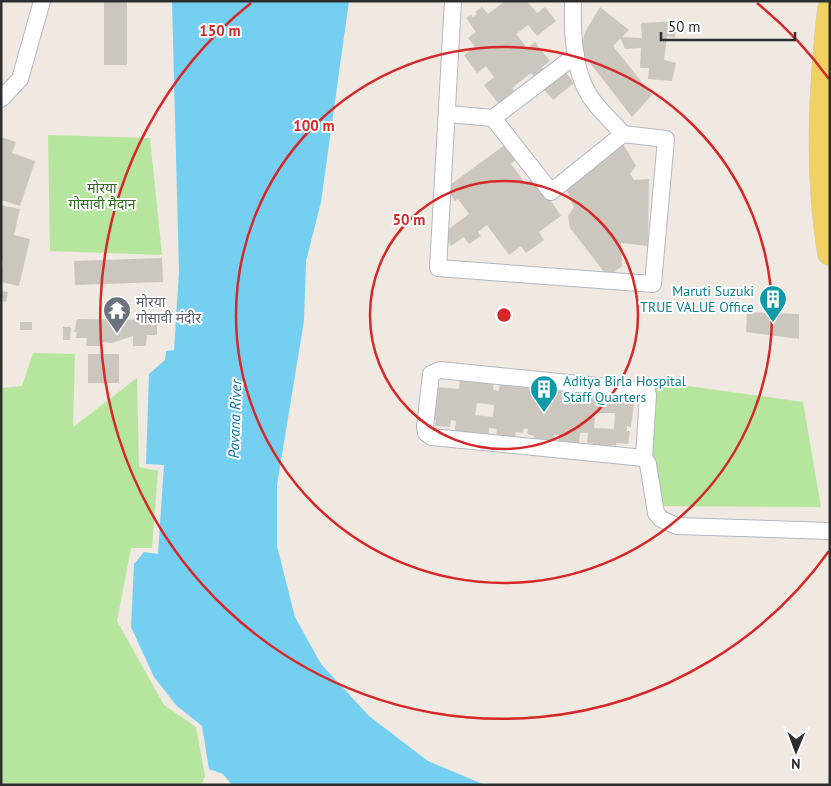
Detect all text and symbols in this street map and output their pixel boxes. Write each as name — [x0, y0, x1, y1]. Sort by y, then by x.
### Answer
scale bar — [661, 10, 795, 42]
text: 50 m — [668, 17, 701, 36]
text: 150 m — [199, 21, 241, 40]
text: 100 m — [293, 116, 335, 135]
park label: मोरया गोसावी मैदान — [69, 179, 136, 213]
text: 50 m — [393, 210, 425, 229]
place label: Maruti Suzuki TRUE VALUE Office — [640, 282, 754, 316]
building icon: Maruti Suzuki TRUE VALUE Office — [758, 284, 788, 323]
place label: मोरया गोसावी मंदीर — [136, 293, 201, 327]
temple icon: मोरया गोसावी मंदीर — [102, 295, 132, 334]
centre of rings — [495, 306, 513, 324]
place label: Aditya Birla Hospital Staff Quarters — [563, 372, 686, 406]
building icon: Aditya Birla Hospital Staff Quarters — [529, 374, 559, 413]
water label: Pavana River — [224, 378, 245, 459]
north arrow — [771, 726, 821, 776]
text: N — [791, 755, 801, 773]

